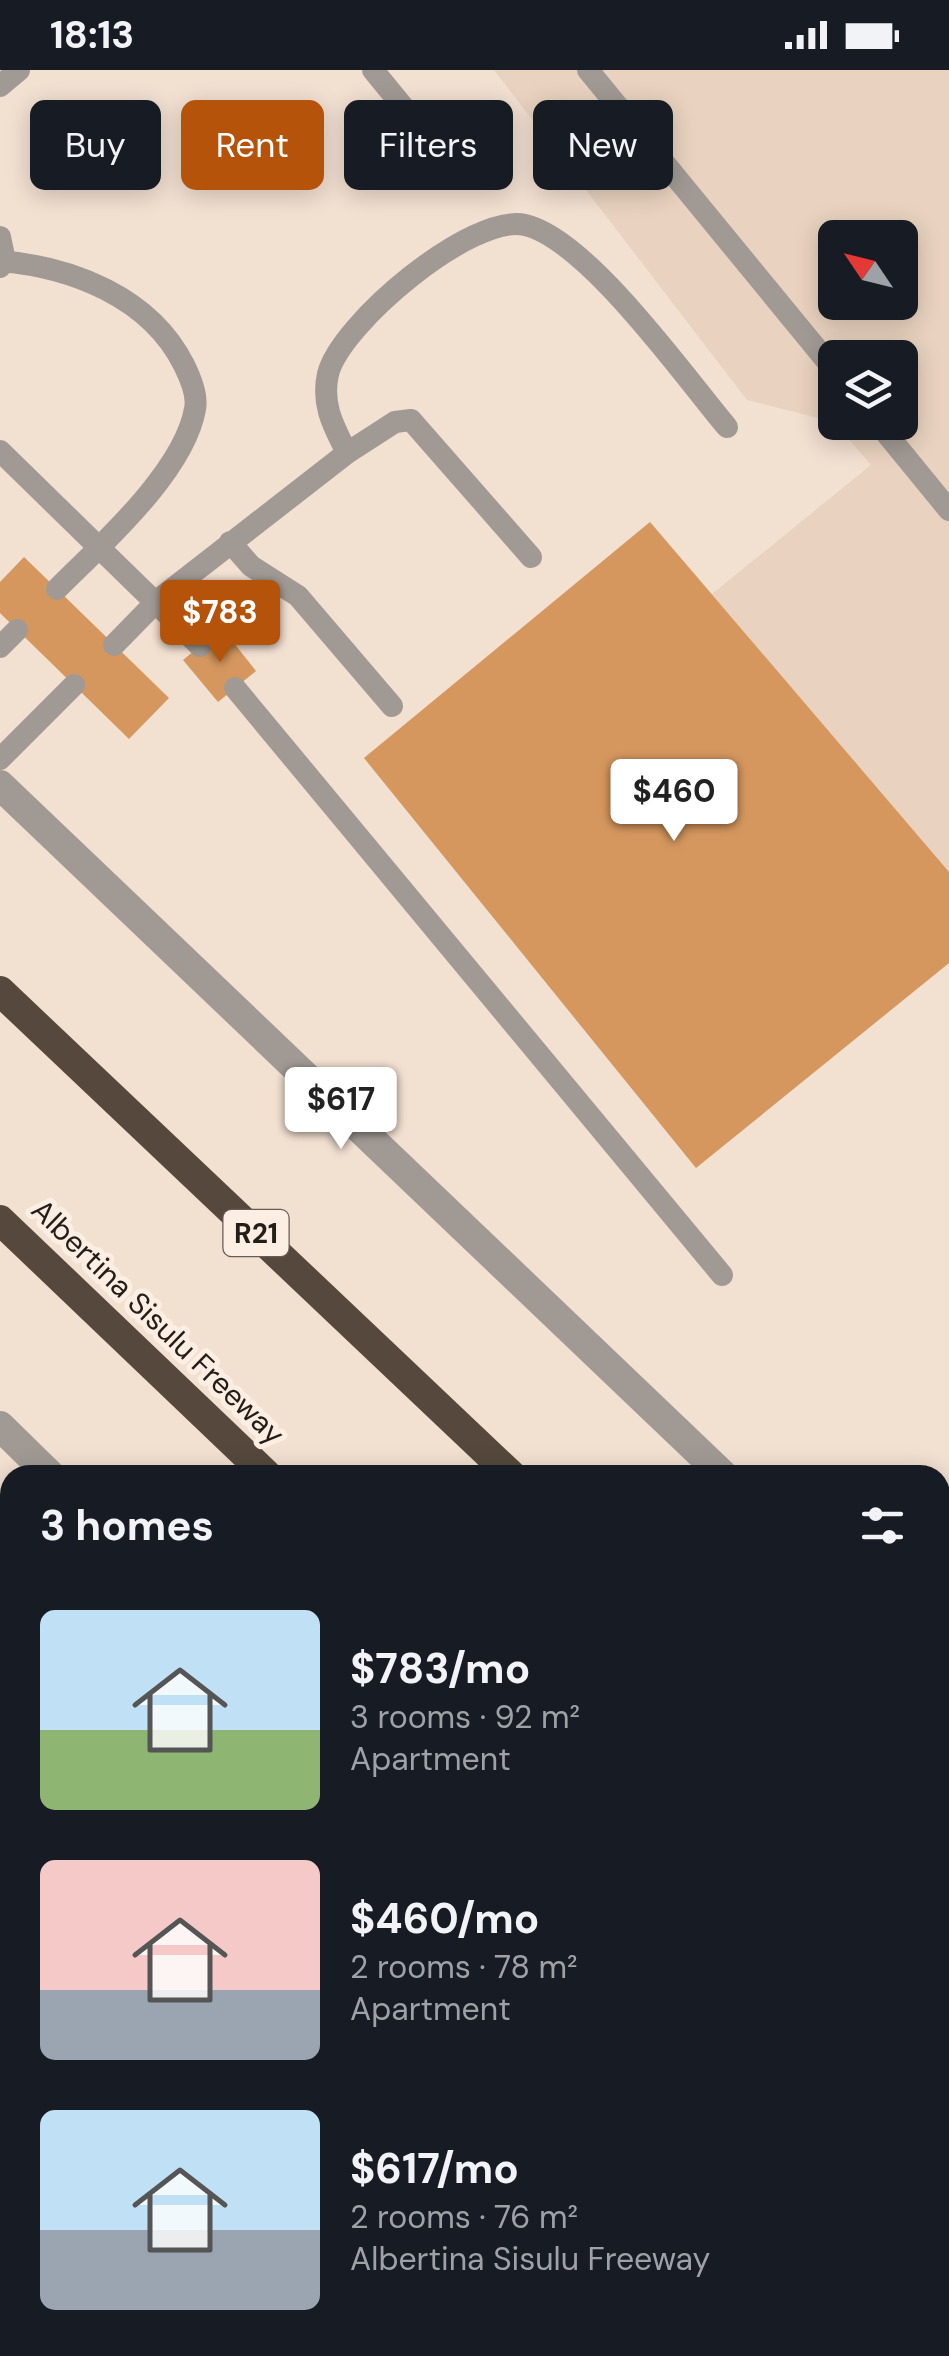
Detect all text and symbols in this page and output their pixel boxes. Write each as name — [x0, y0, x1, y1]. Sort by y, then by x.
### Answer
text: 18:13 — [50, 10, 134, 60]
chip: Buy — [30, 100, 161, 190]
chip: Rent — [181, 100, 324, 190]
chip: Filters — [344, 100, 513, 190]
chip: New — [533, 100, 673, 190]
north arrow — [818, 220, 918, 320]
map controls — [818, 220, 918, 440]
button: layers — [818, 340, 918, 440]
pin: $783 — [161, 580, 279, 665]
text: $783 — [182, 591, 258, 633]
pin: $460 — [615, 759, 733, 844]
text: $460 — [633, 770, 715, 812]
pin: $617 — [282, 1067, 400, 1152]
text: $617 — [307, 1078, 375, 1120]
street label: Albertina Sisulu Freeway — [23, 1190, 294, 1453]
road number: R21 — [224, 1210, 288, 1256]
text: 3 homes — [40, 1498, 214, 1553]
icon: filters — [855, 1498, 910, 1553]
text: $783/mo — [350, 1641, 530, 1696]
icon: home — [120, 1650, 240, 1770]
text: 3 rooms · 92 m² — [350, 1696, 580, 1738]
text: Apartment — [350, 1738, 511, 1780]
text: $460/mo — [350, 1891, 539, 1946]
icon: home — [120, 1900, 240, 2020]
text: 2 rooms · 78 m² — [350, 1946, 578, 1988]
text: Apartment — [350, 1988, 511, 2030]
text: $617/mo — [350, 2141, 519, 2196]
icon: home — [120, 2150, 240, 2270]
text: 2 rooms · 76 m² — [350, 2196, 578, 2238]
text: Albertina Sisulu Freeway — [350, 2238, 710, 2280]

